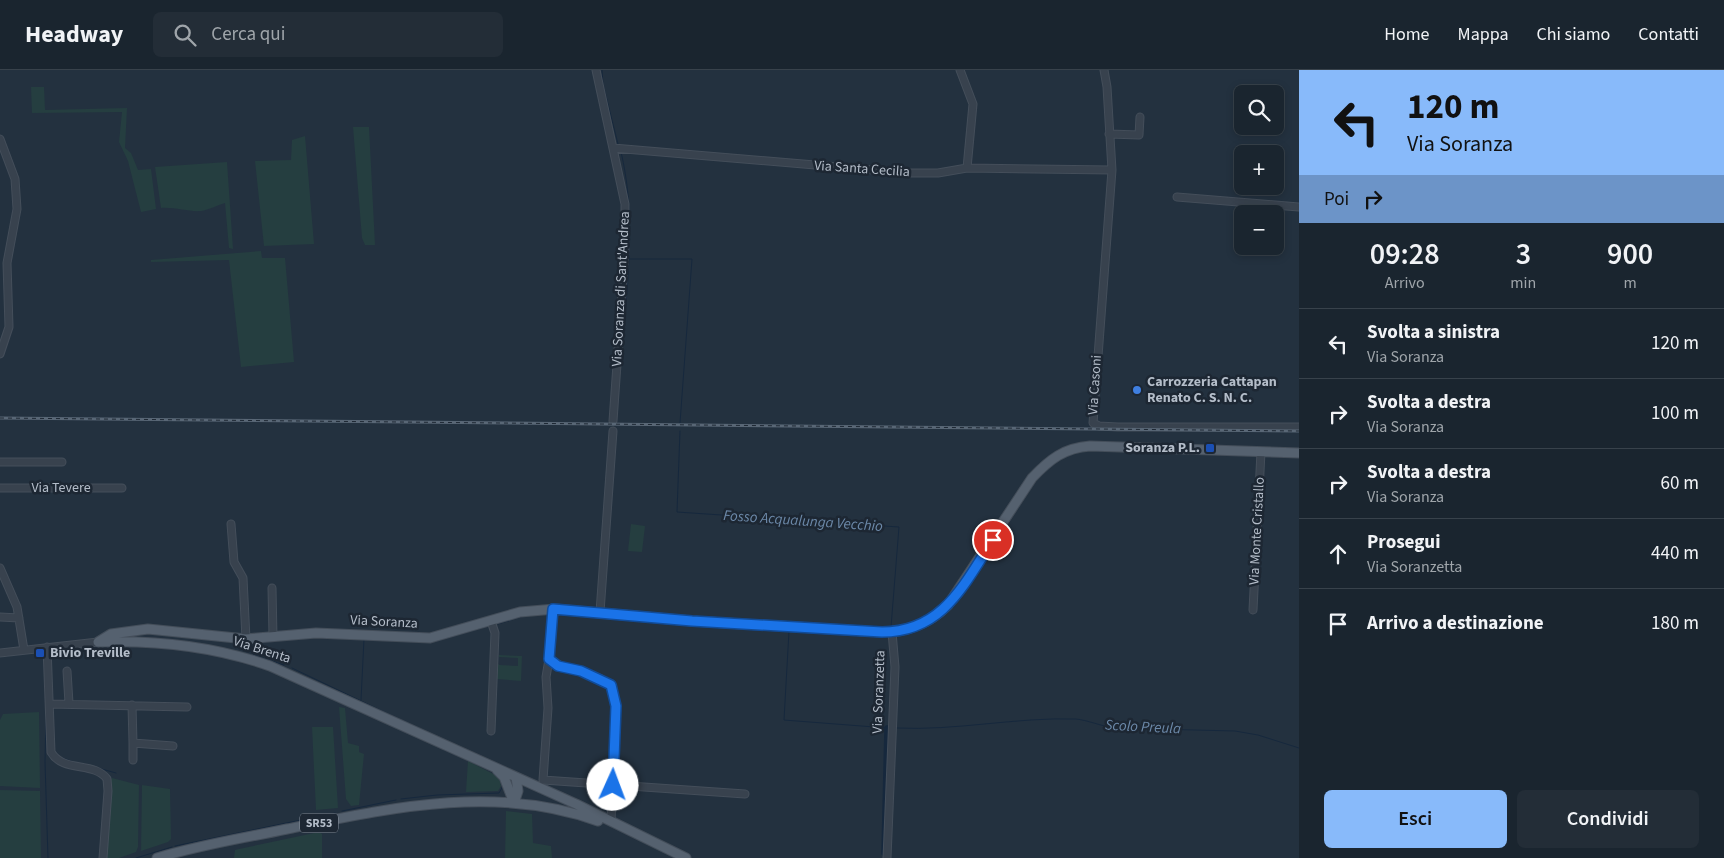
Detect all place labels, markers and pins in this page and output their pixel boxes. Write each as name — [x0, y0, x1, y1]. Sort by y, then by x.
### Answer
place label: Carrozzeria Cattapan Renato C. S. N. C. — [1147, 372, 1277, 408]
marker: Carrozzeria Cattapan Renato C. S. N. C. — [1131, 384, 1143, 396]
place label: Soranza P.L. — [1125, 438, 1200, 458]
marker: Soranza P.L. — [1204, 442, 1216, 454]
pin — [972, 519, 1014, 561]
place label: Bivio Treville — [50, 643, 130, 663]
marker: Bivio Treville — [34, 647, 46, 659]

